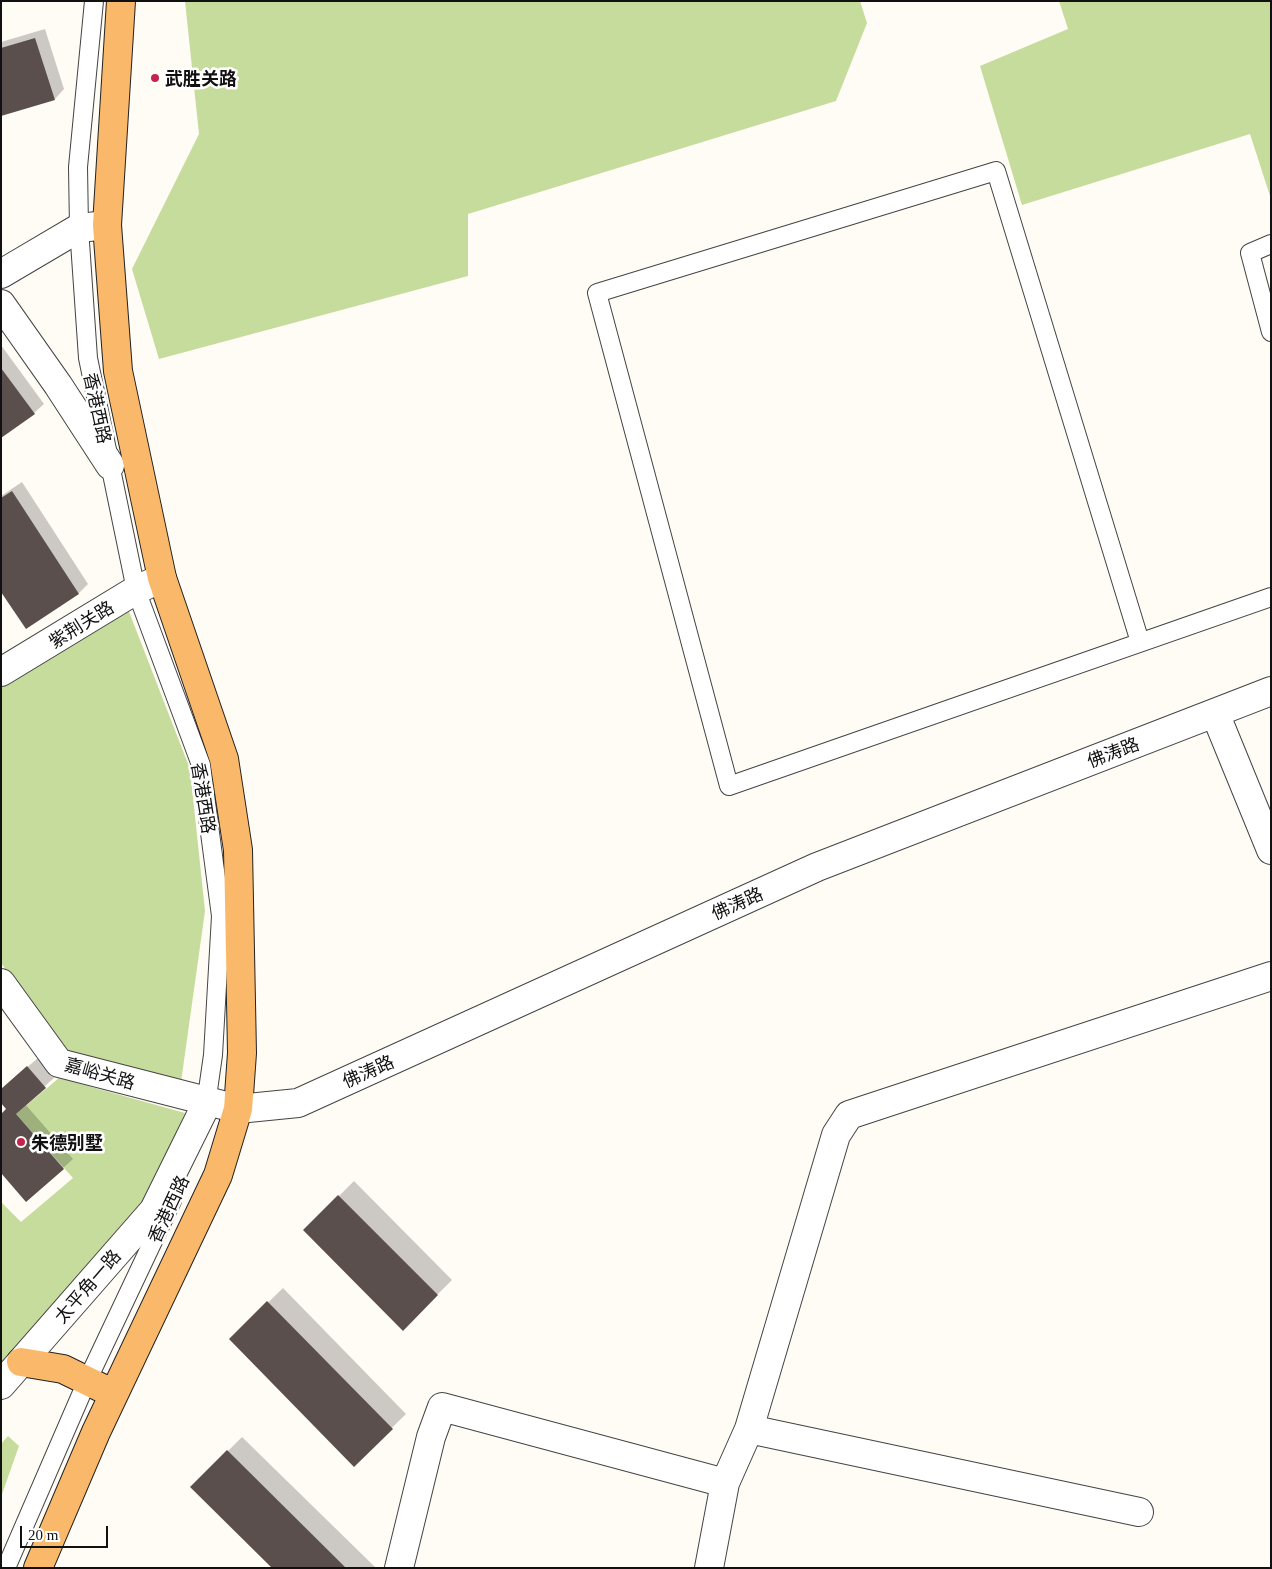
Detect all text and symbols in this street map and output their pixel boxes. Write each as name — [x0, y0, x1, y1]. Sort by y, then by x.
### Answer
place label: 武胜关路 — [165, 67, 237, 89]
marker: 武胜关路 — [149, 72, 161, 84]
street label: 香港西路 — [80, 371, 116, 445]
street label: 紫荆关路 — [45, 596, 117, 652]
street label: 佛涛路 — [1084, 732, 1142, 772]
street label: 香港西路 — [188, 761, 220, 835]
street label: 佛涛路 — [708, 882, 766, 924]
street label: 佛涛路 — [339, 1050, 397, 1092]
street label: 嘉峪关路 — [62, 1053, 138, 1093]
place label: 朱德别墅 — [31, 1131, 103, 1153]
marker: 朱德别墅 — [15, 1136, 27, 1148]
street label: 香港西路 — [143, 1172, 193, 1246]
street label: 太平角一路 — [49, 1245, 125, 1327]
scale bar — [22, 1516, 110, 1548]
text: 20 m — [28, 1527, 58, 1543]

